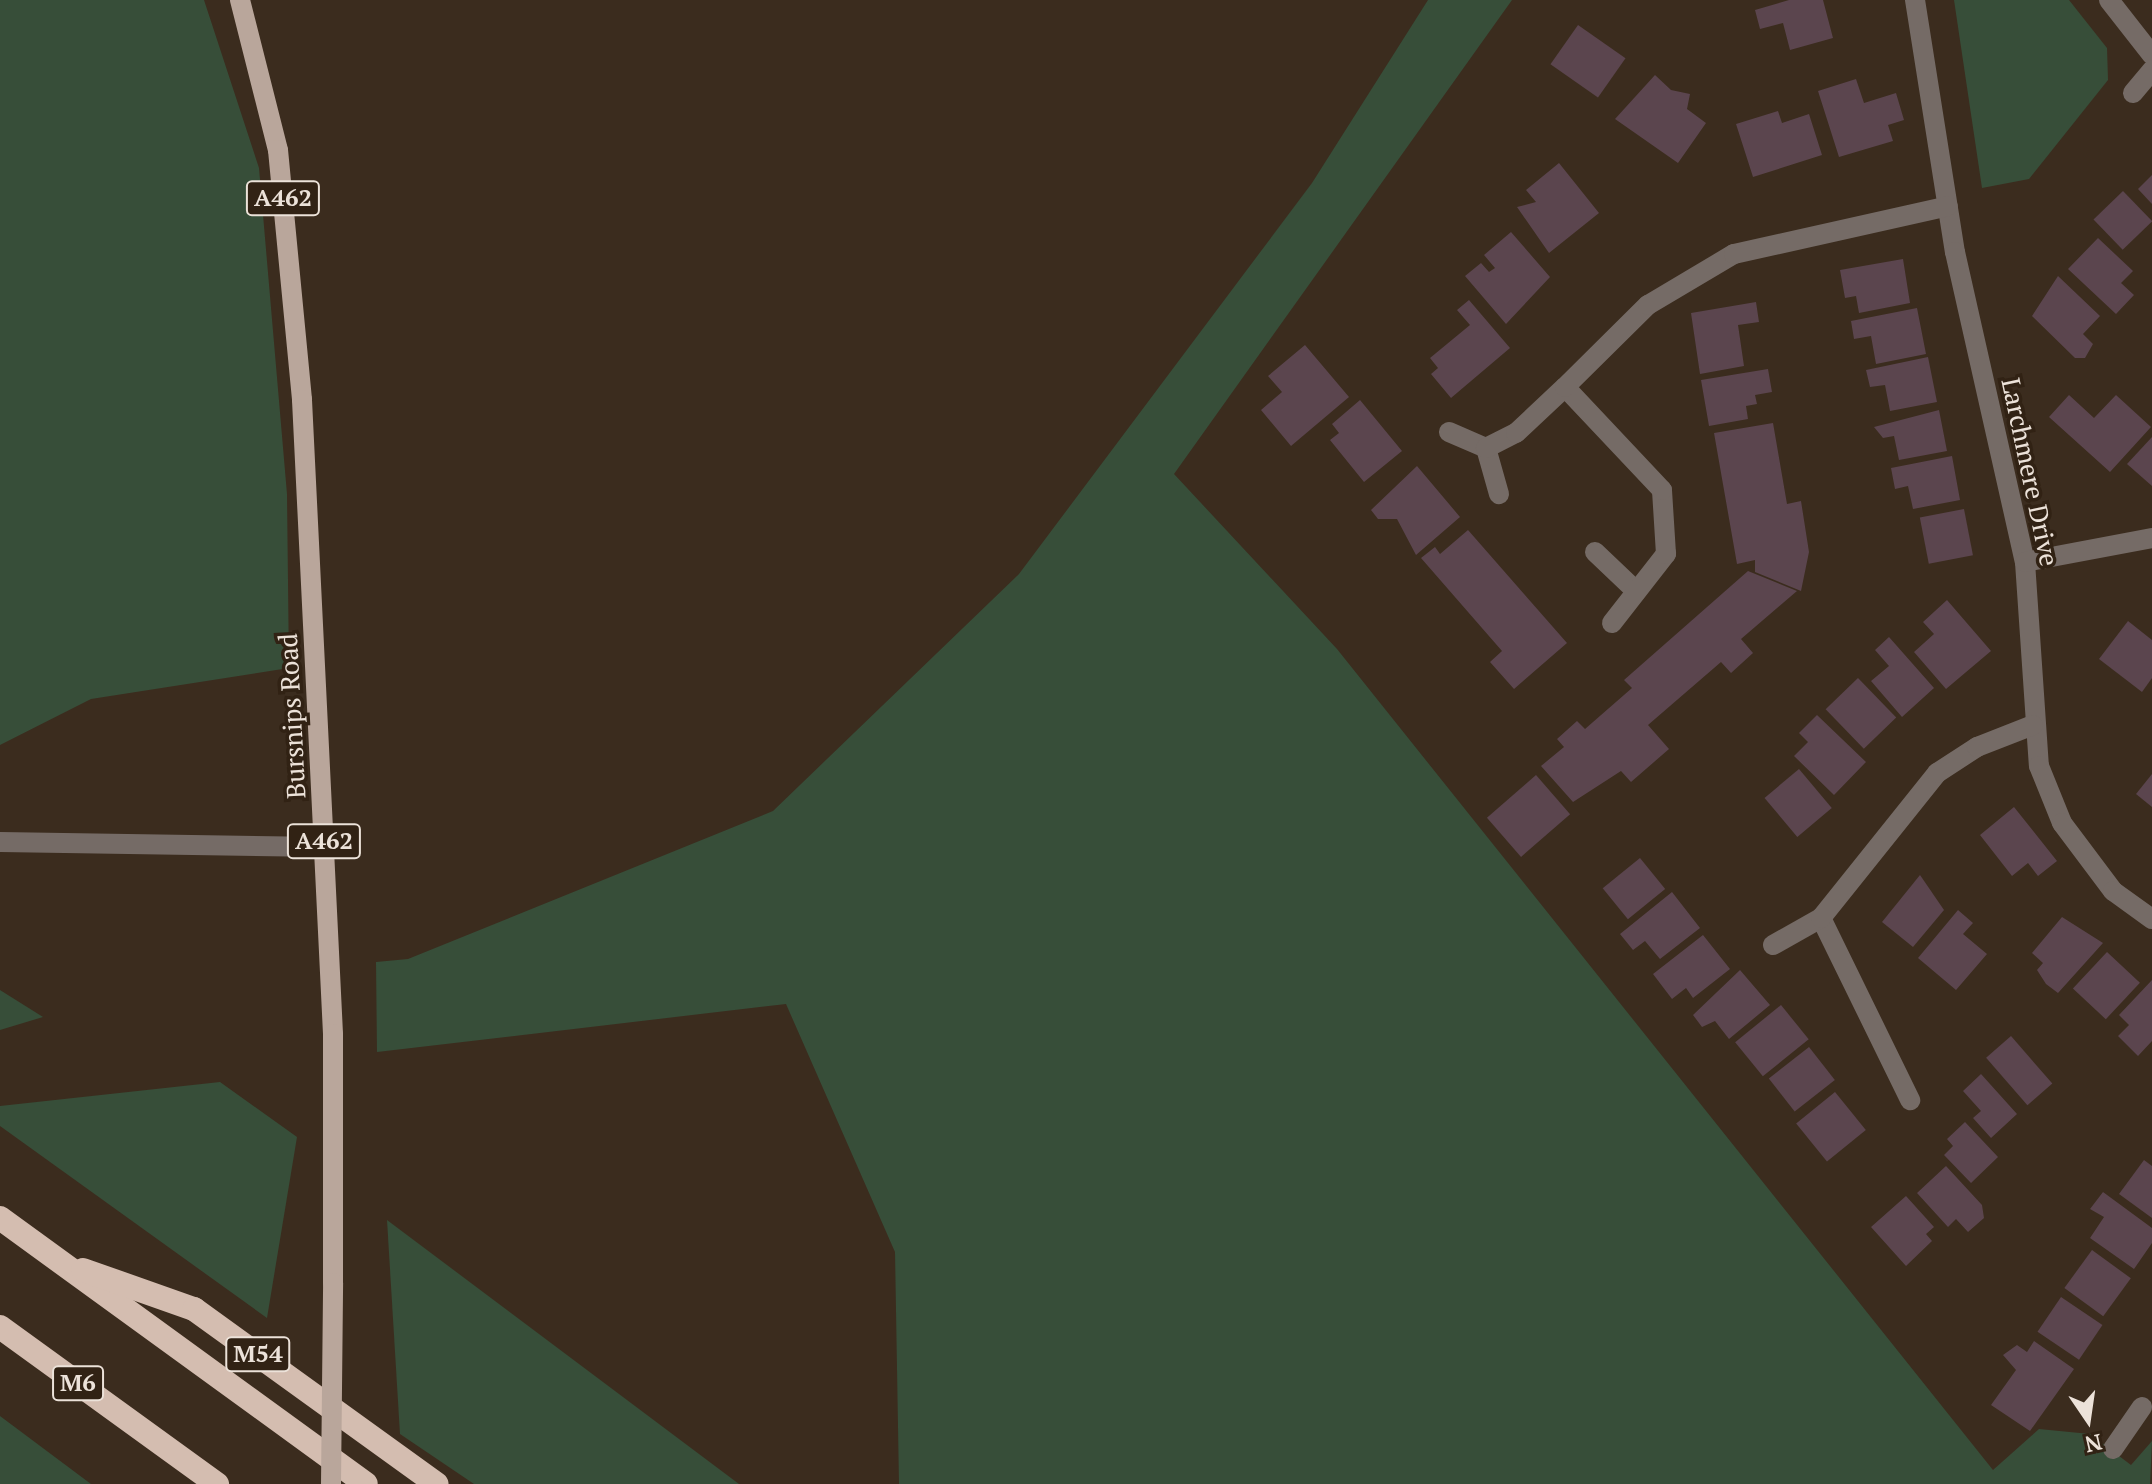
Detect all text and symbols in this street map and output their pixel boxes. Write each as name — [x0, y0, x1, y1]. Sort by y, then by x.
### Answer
road number: A462 — [245, 178, 321, 218]
street label: Larchmere Drive — [1995, 375, 2065, 569]
street label: Bursnips Road — [272, 632, 312, 800]
road number: A462 — [286, 821, 362, 861]
road number: M54 — [224, 1334, 292, 1374]
road number: M6 — [52, 1363, 104, 1403]
north arrow — [2048, 1380, 2128, 1460]
text: N — [2082, 1428, 2105, 1460]

